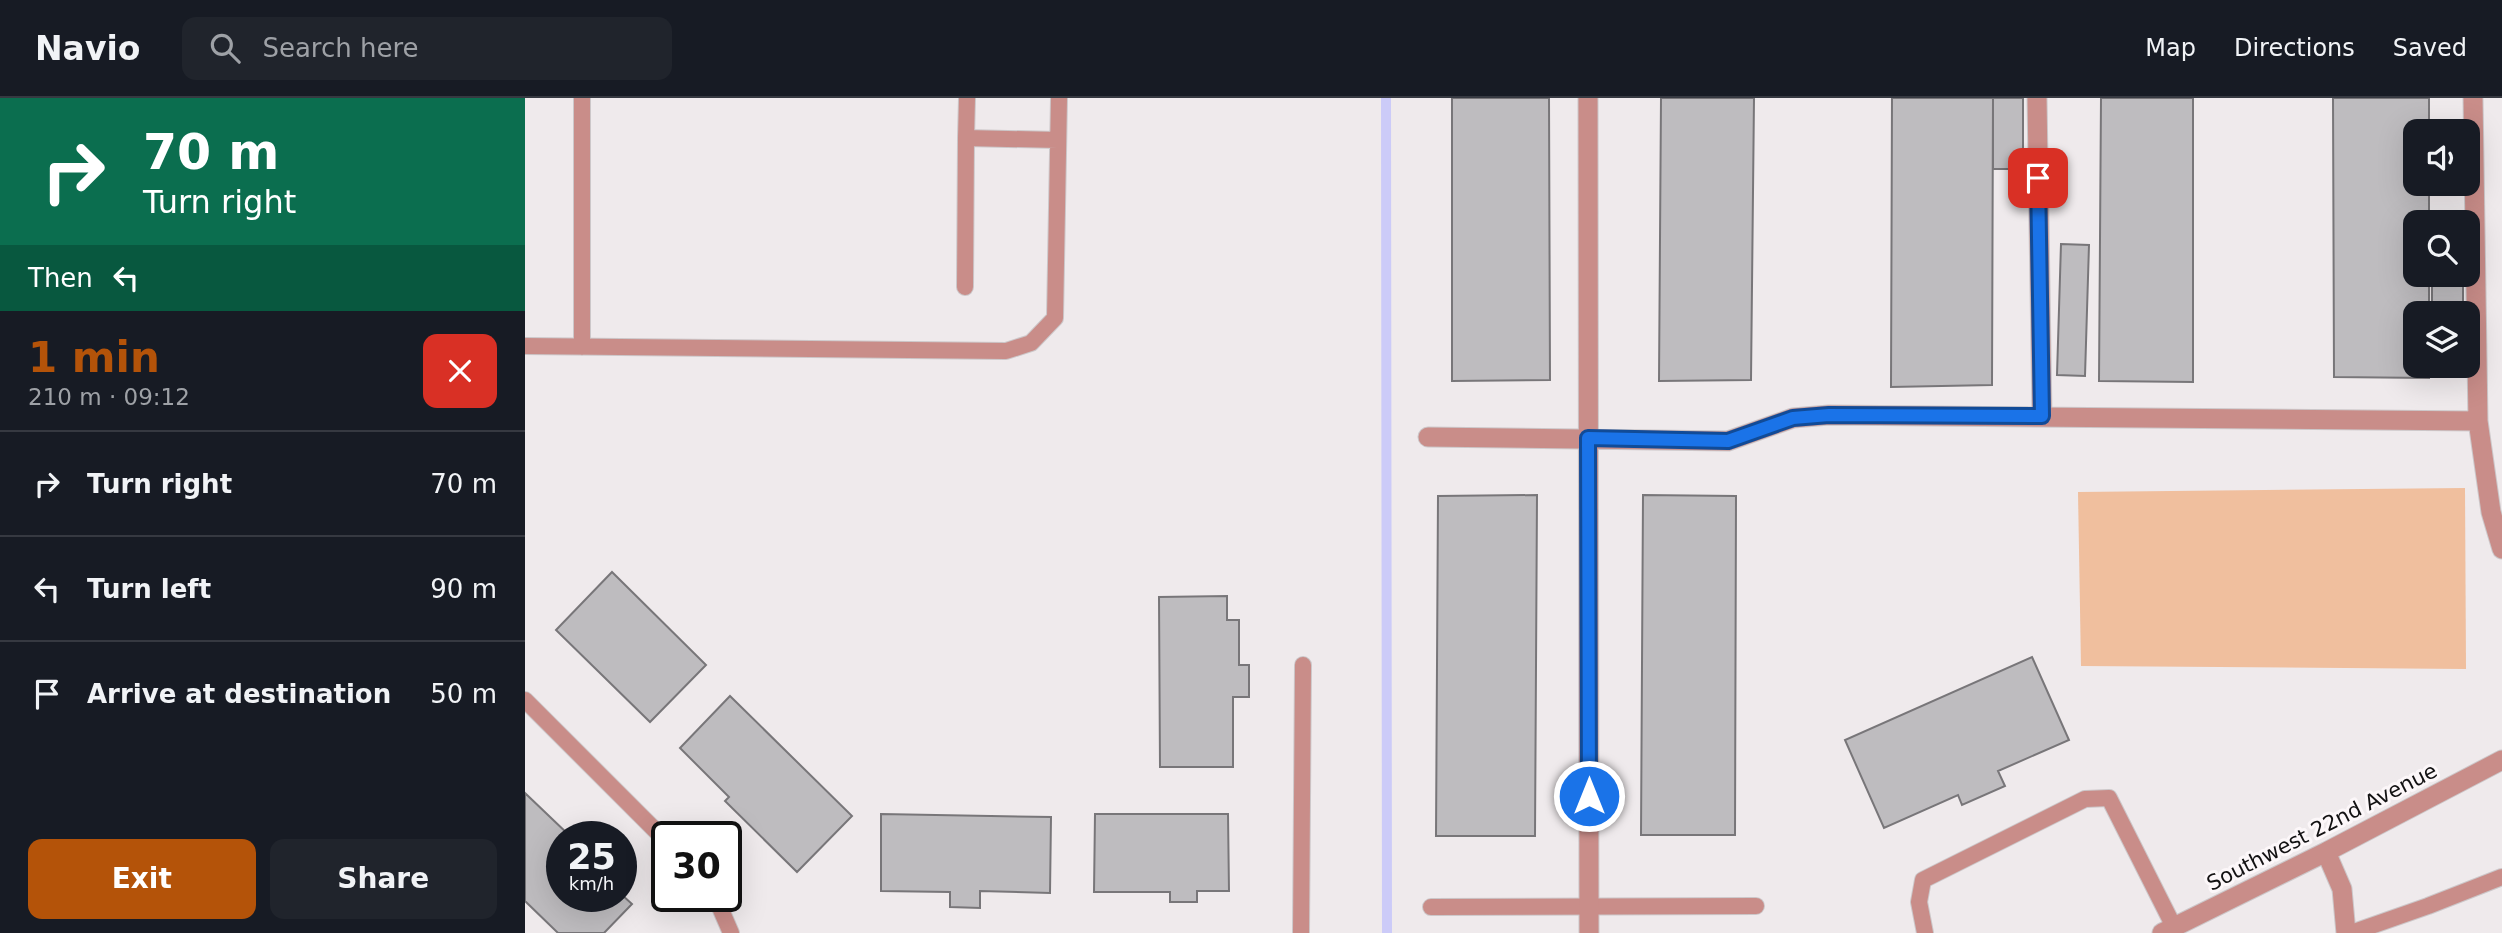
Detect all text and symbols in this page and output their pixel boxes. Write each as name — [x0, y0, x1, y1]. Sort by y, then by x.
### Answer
search box — [182, 17, 672, 80]
text: Navio — [35, 29, 140, 68]
icon: search — [206, 29, 244, 67]
text: Search here — [262, 33, 419, 63]
text: Map — [2145, 34, 2196, 62]
text: Directions — [2234, 34, 2355, 62]
text: Saved — [2393, 34, 2467, 62]
map controls — [2403, 119, 2480, 378]
button: sound — [2403, 119, 2480, 196]
text: 70 m — [143, 124, 279, 181]
icon: right — [28, 126, 119, 217]
pin — [2008, 148, 2068, 208]
icon: arrive — [2019, 159, 2057, 197]
text: Turn right — [143, 183, 296, 221]
button: search — [2403, 210, 2480, 287]
icon: left — [107, 259, 145, 297]
text: Then — [28, 263, 93, 293]
button: layers — [2403, 301, 2480, 378]
text: 1 min — [28, 333, 160, 382]
button: close — [423, 334, 497, 408]
text: 210 m · 09:12 — [28, 384, 190, 410]
icon: right — [28, 465, 66, 503]
text: Turn right — [87, 469, 232, 499]
text: 70 m — [430, 469, 497, 499]
icon: left — [28, 570, 66, 608]
text: Turn left — [87, 574, 211, 604]
text: 90 m — [430, 574, 497, 604]
icon: arrive — [28, 675, 66, 713]
text: Arrive at destination — [87, 679, 391, 709]
text: 50 m — [430, 679, 497, 709]
street label: Southwest 22nd Avenue — [2203, 758, 2441, 896]
position arrow — [1552, 759, 1626, 833]
speed limit sign: 30 — [651, 821, 742, 912]
text: 25 — [567, 837, 616, 877]
button: Exit — [28, 839, 256, 919]
button: Share — [270, 839, 497, 919]
text: km/h — [569, 873, 614, 894]

